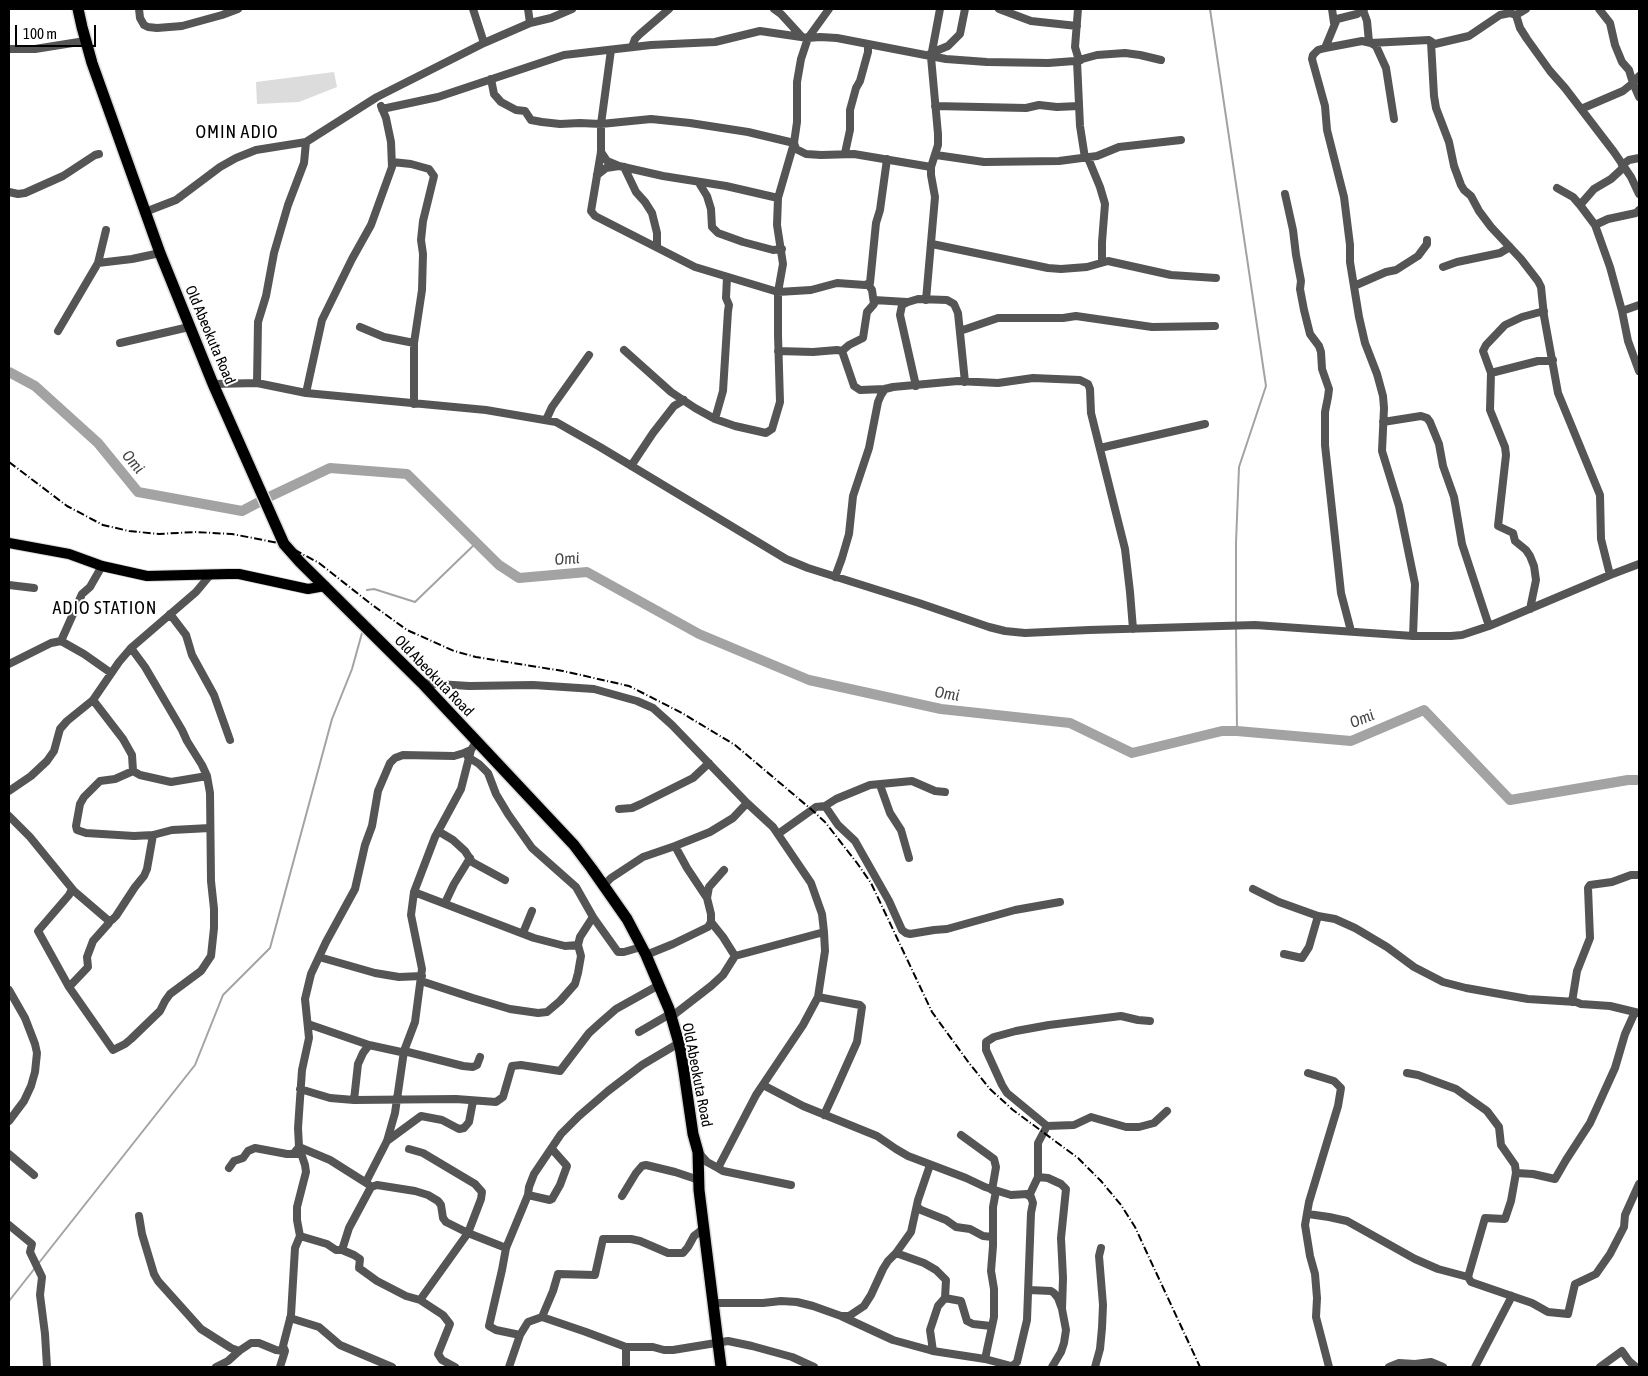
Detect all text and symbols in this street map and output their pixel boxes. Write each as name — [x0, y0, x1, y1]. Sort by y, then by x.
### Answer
scale bar — [18, 15, 99, 47]
text: 100 m — [23, 25, 57, 42]
district label: OMIN ADIO — [194, 121, 280, 143]
street label: Old Abeokuta Road — [181, 283, 239, 387]
water label: Omi — [118, 446, 148, 478]
water label: Omi — [554, 549, 580, 569]
district label: ADIO STATION — [51, 597, 159, 619]
street label: Old Abeokuta Road — [391, 632, 477, 720]
water label: Omi — [933, 683, 961, 705]
water label: Omi — [1347, 706, 1377, 732]
street label: Old Abeokuta Road — [678, 1021, 716, 1129]

